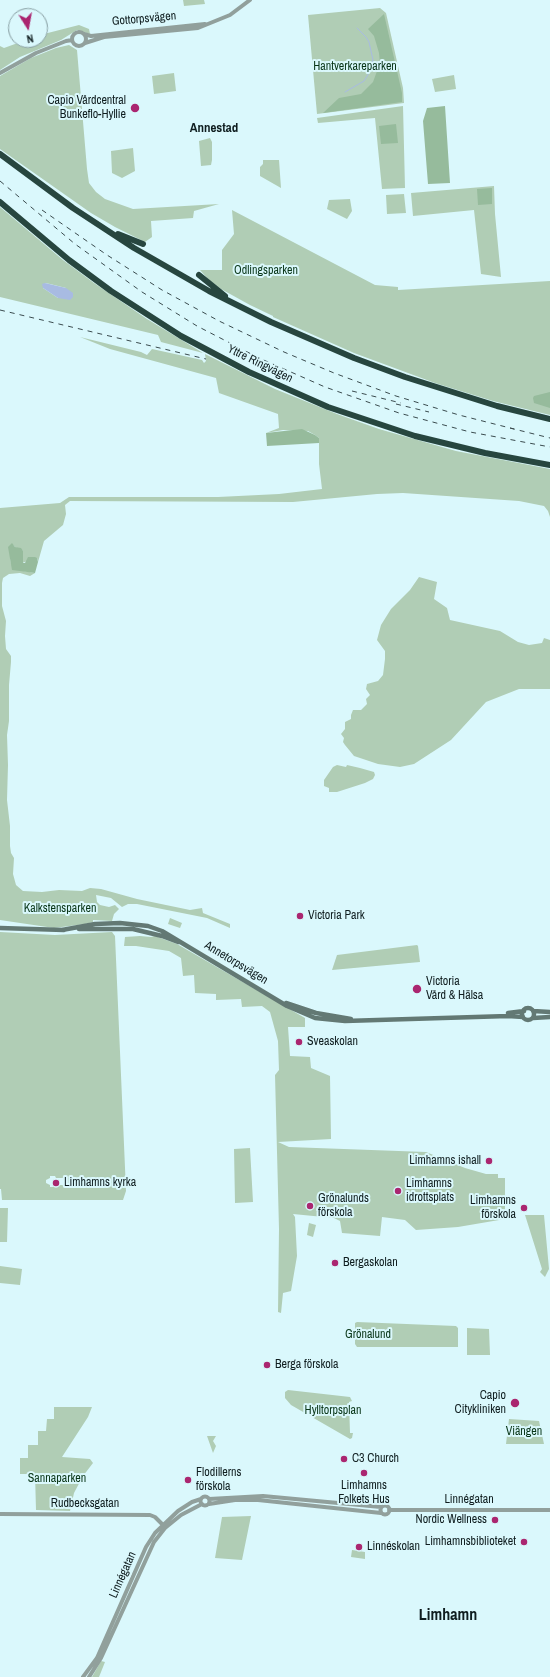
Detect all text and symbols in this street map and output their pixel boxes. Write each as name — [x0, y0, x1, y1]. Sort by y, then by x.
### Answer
north arrow — [8, 8, 48, 48]
street label: Gottorpsvägen — [111, 9, 177, 29]
text: N — [26, 31, 35, 46]
park label: Hantverkareparken — [313, 60, 397, 74]
place label: Capio Vårdcentral Bunkeflo-Hyllie — [47, 94, 126, 122]
marker: Capio Vårdcentral Bunkeflo-Hyllie — [129, 102, 141, 114]
district label: Annestad — [190, 121, 238, 137]
park label: Odlingsparken — [234, 264, 298, 278]
street label: Yttre Ringvägen — [225, 342, 295, 386]
park label: Kalkstensparken — [24, 902, 96, 916]
place label: Victoria Park — [308, 909, 365, 923]
marker: Victoria Park — [295, 911, 305, 921]
street label: Annetorpsvägen — [202, 938, 270, 988]
place label: Victoria Vård & Hälsa — [426, 975, 483, 1003]
marker: Victoria Vård & Hälsa — [411, 983, 423, 995]
place label: Sveaskolan — [307, 1035, 358, 1049]
marker: Sveaskolan — [294, 1037, 304, 1047]
place label: Limhamns ishall — [409, 1154, 481, 1168]
marker: Limhamns ishall — [484, 1156, 494, 1166]
place label: Limhamns kyrka — [64, 1176, 136, 1190]
place label: Limhamns idrottsplats — [406, 1177, 454, 1205]
marker: Limhamns kyrka — [51, 1178, 61, 1188]
marker: Limhamns idrottsplats — [393, 1186, 403, 1196]
place label: Grönalunds förskola — [318, 1192, 369, 1220]
place label: Limhamns förskola — [470, 1194, 516, 1222]
marker: Grönalunds förskola — [305, 1201, 315, 1211]
marker: Limhamns förskola — [519, 1203, 529, 1213]
place label: Bergaskolan — [343, 1256, 398, 1270]
marker: Bergaskolan — [330, 1258, 340, 1268]
park label: Grönalund — [345, 1328, 391, 1342]
place label: Berga förskola — [275, 1358, 338, 1372]
marker: Berga förskola — [262, 1360, 272, 1370]
place label: Capio Citykliniken — [455, 1389, 506, 1417]
marker: Capio Citykliniken — [509, 1397, 521, 1409]
park label: Hylltorpsplan — [305, 1404, 361, 1418]
park label: Viängen — [506, 1425, 542, 1439]
place label: C3 Church — [352, 1452, 399, 1466]
marker: C3 Church — [339, 1454, 349, 1464]
place label: Flodillerns förskola — [196, 1466, 241, 1494]
marker: Limhamns Folkets Hus — [359, 1468, 369, 1478]
park label: Sannaparken — [28, 1472, 86, 1486]
marker: Flodillerns förskola — [183, 1475, 193, 1485]
place label: Limhamns Folkets Hus — [338, 1479, 390, 1507]
street label: Linnégatan — [444, 1493, 494, 1507]
street label: Rudbecksgatan — [51, 1497, 119, 1511]
place label: Nordic Wellness — [416, 1513, 487, 1527]
marker: Nordic Wellness — [490, 1515, 500, 1525]
place label: Limhamnsbiblioteket — [425, 1535, 516, 1549]
marker: Limhamnsbiblioteket — [519, 1537, 529, 1547]
place label: Linnéskolan — [367, 1540, 420, 1554]
marker: Linnéskolan — [354, 1542, 364, 1552]
street label: Linnégatan — [106, 1550, 140, 1600]
district label: Limhamn — [419, 1606, 477, 1626]

